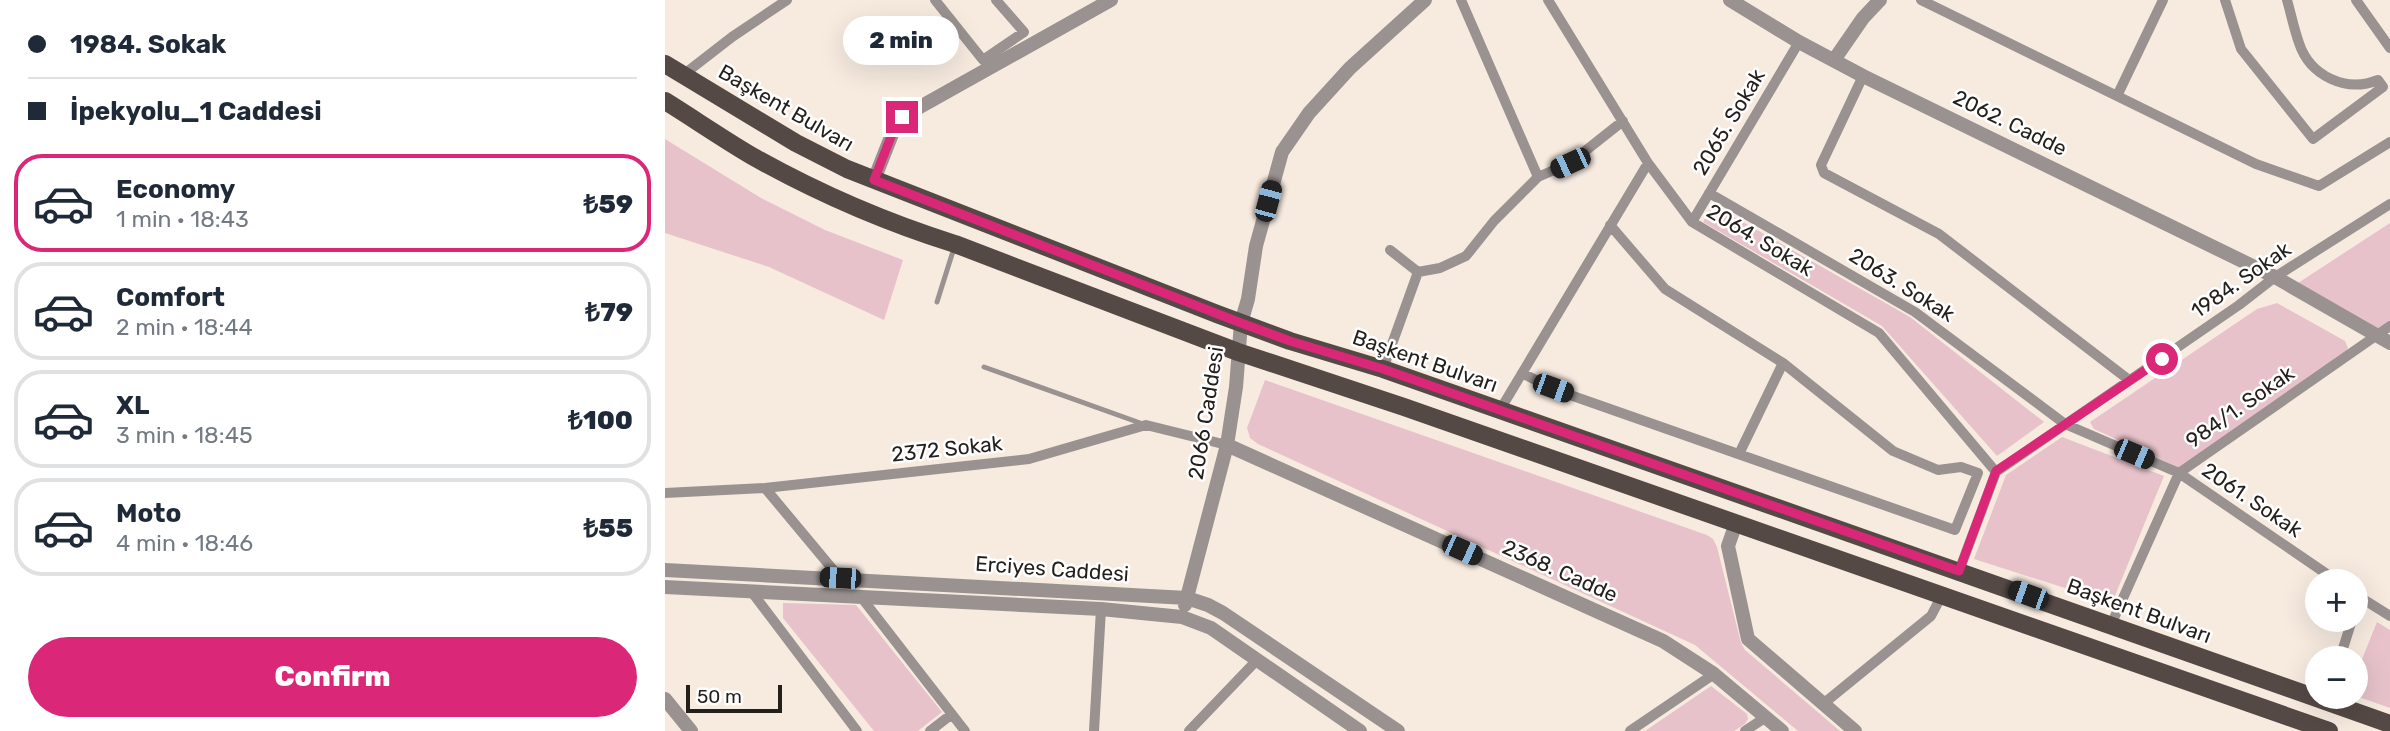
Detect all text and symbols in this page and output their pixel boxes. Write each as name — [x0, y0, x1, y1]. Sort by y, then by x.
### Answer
callout: 2 min — [844, 16, 960, 64]
text: 2 min — [869, 26, 933, 54]
text: 1984. Sokak — [70, 29, 226, 60]
street label: Başkent Bulvarı — [714, 59, 858, 156]
street label: 2065. Sokak — [1687, 64, 1770, 179]
street label: 2062. Cadde — [1949, 84, 2071, 161]
text: İpekyolu_1 Caddesi — [70, 96, 322, 127]
route end — [886, 101, 918, 133]
car — [1547, 145, 1594, 181]
icon: car — [32, 172, 95, 235]
text: Economy — [116, 174, 235, 205]
car — [1253, 178, 1284, 224]
text: ₺59 — [584, 189, 633, 220]
street label: 2064. Sokak — [1703, 198, 1818, 281]
text: 1 min · 18:43 — [116, 205, 249, 233]
street label: 1984. Sokak — [2186, 236, 2296, 323]
street label: 2063. Sokak — [1845, 242, 1960, 327]
icon: car — [32, 280, 95, 343]
text: Comfort — [116, 282, 225, 313]
text: ₺79 — [585, 297, 633, 328]
text: 2 min · 18:44 — [116, 313, 253, 341]
street label: Başkent Bulvarı — [1349, 324, 1501, 397]
route start — [2146, 343, 2178, 375]
street label: 2066 Caddesi — [1183, 345, 1228, 481]
street label: 984/1. Sokak — [2181, 360, 2299, 453]
car — [1530, 371, 1577, 405]
icon: car — [32, 388, 95, 451]
text: XL — [116, 390, 149, 421]
text: ₺100 — [568, 405, 633, 436]
text: 3 min · 18:45 — [116, 421, 253, 449]
street label: 2372 Sokak — [890, 430, 1004, 467]
car — [2111, 436, 2158, 472]
street label: 2061. Sokak — [2197, 457, 2307, 542]
icon: car — [32, 496, 95, 559]
text: Moto — [116, 498, 181, 529]
text: ₺55 — [583, 513, 633, 544]
text: 4 min · 18:46 — [116, 529, 253, 557]
car — [1439, 532, 1486, 568]
street label: 2368. Cadde — [1499, 534, 1622, 607]
street label: Erciyes Caddesi — [974, 551, 1130, 586]
car — [819, 566, 862, 590]
map controls — [2305, 569, 2368, 709]
button: + — [2305, 569, 2368, 632]
street label: Başkent Bulvarı — [2063, 573, 2215, 648]
car — [2005, 578, 2052, 612]
button: Confirm — [28, 637, 637, 717]
button: − — [2305, 646, 2368, 709]
scale bar — [686, 682, 782, 714]
text: 50 m — [697, 685, 742, 708]

